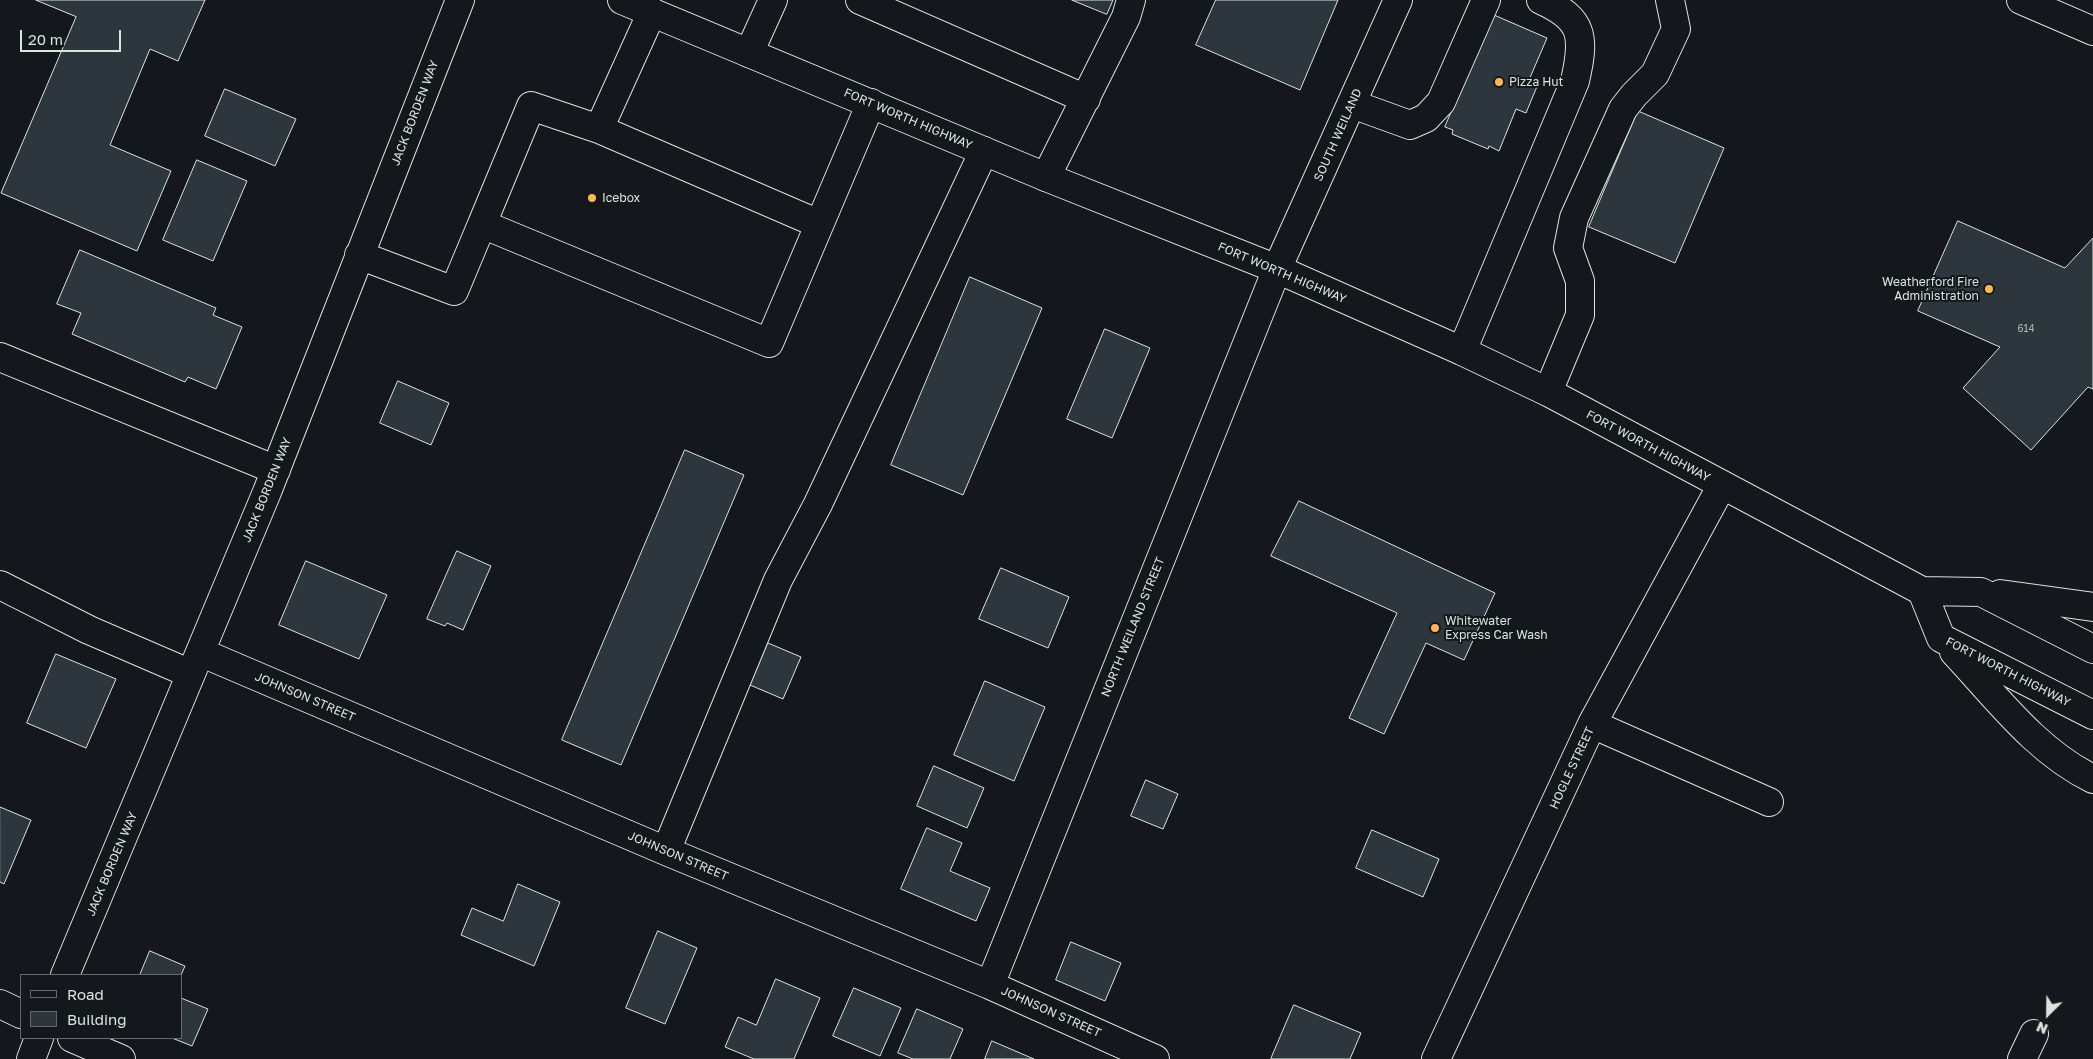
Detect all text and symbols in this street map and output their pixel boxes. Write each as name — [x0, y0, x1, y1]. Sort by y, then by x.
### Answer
scale bar — [22, 20, 124, 52]
text: 20 m — [28, 30, 63, 48]
street label: JACK BORDEN WAY — [388, 58, 442, 168]
place label: Pizza Hut — [1509, 75, 1563, 89]
marker: Pizza Hut — [1493, 76, 1505, 88]
street label: FORT WORTH HIGHWAY — [842, 85, 974, 153]
street label: SOUTH WEILAND — [1311, 86, 1365, 184]
place label: Icebox — [602, 191, 640, 205]
marker: Icebox — [586, 192, 598, 204]
street label: FORT WORTH HIGHWAY — [1216, 239, 1348, 307]
place label: Weatherford Fire Administration — [1882, 275, 1979, 303]
marker: Weatherford Fire Administration — [1983, 283, 1995, 295]
house number: 614 — [2018, 323, 2034, 335]
street label: FORT WORTH HIGHWAY — [1584, 407, 1712, 485]
street label: JACK BORDEN WAY — [239, 436, 295, 544]
street label: NORTH WEILAND STREET — [1098, 555, 1168, 699]
place label: Whitewater Express Car Wash — [1445, 614, 1548, 642]
marker: Whitewater Express Car Wash — [1429, 622, 1441, 634]
street label: FORT WORTH HIGHWAY — [1943, 634, 2073, 710]
street label: JOHNSON STREET — [253, 669, 357, 725]
street label: HOGLE STREET — [1547, 725, 1597, 811]
street label: JACK BORDEN WAY — [84, 810, 140, 918]
street label: JOHNSON STREET — [626, 828, 730, 884]
legend — [20, 974, 182, 1039]
street label: JOHNSON STREET — [999, 983, 1103, 1041]
text: Road — [67, 985, 104, 1003]
north arrow — [2023, 989, 2073, 1039]
text: Building — [67, 1010, 127, 1028]
text: N — [2034, 1018, 2050, 1038]

